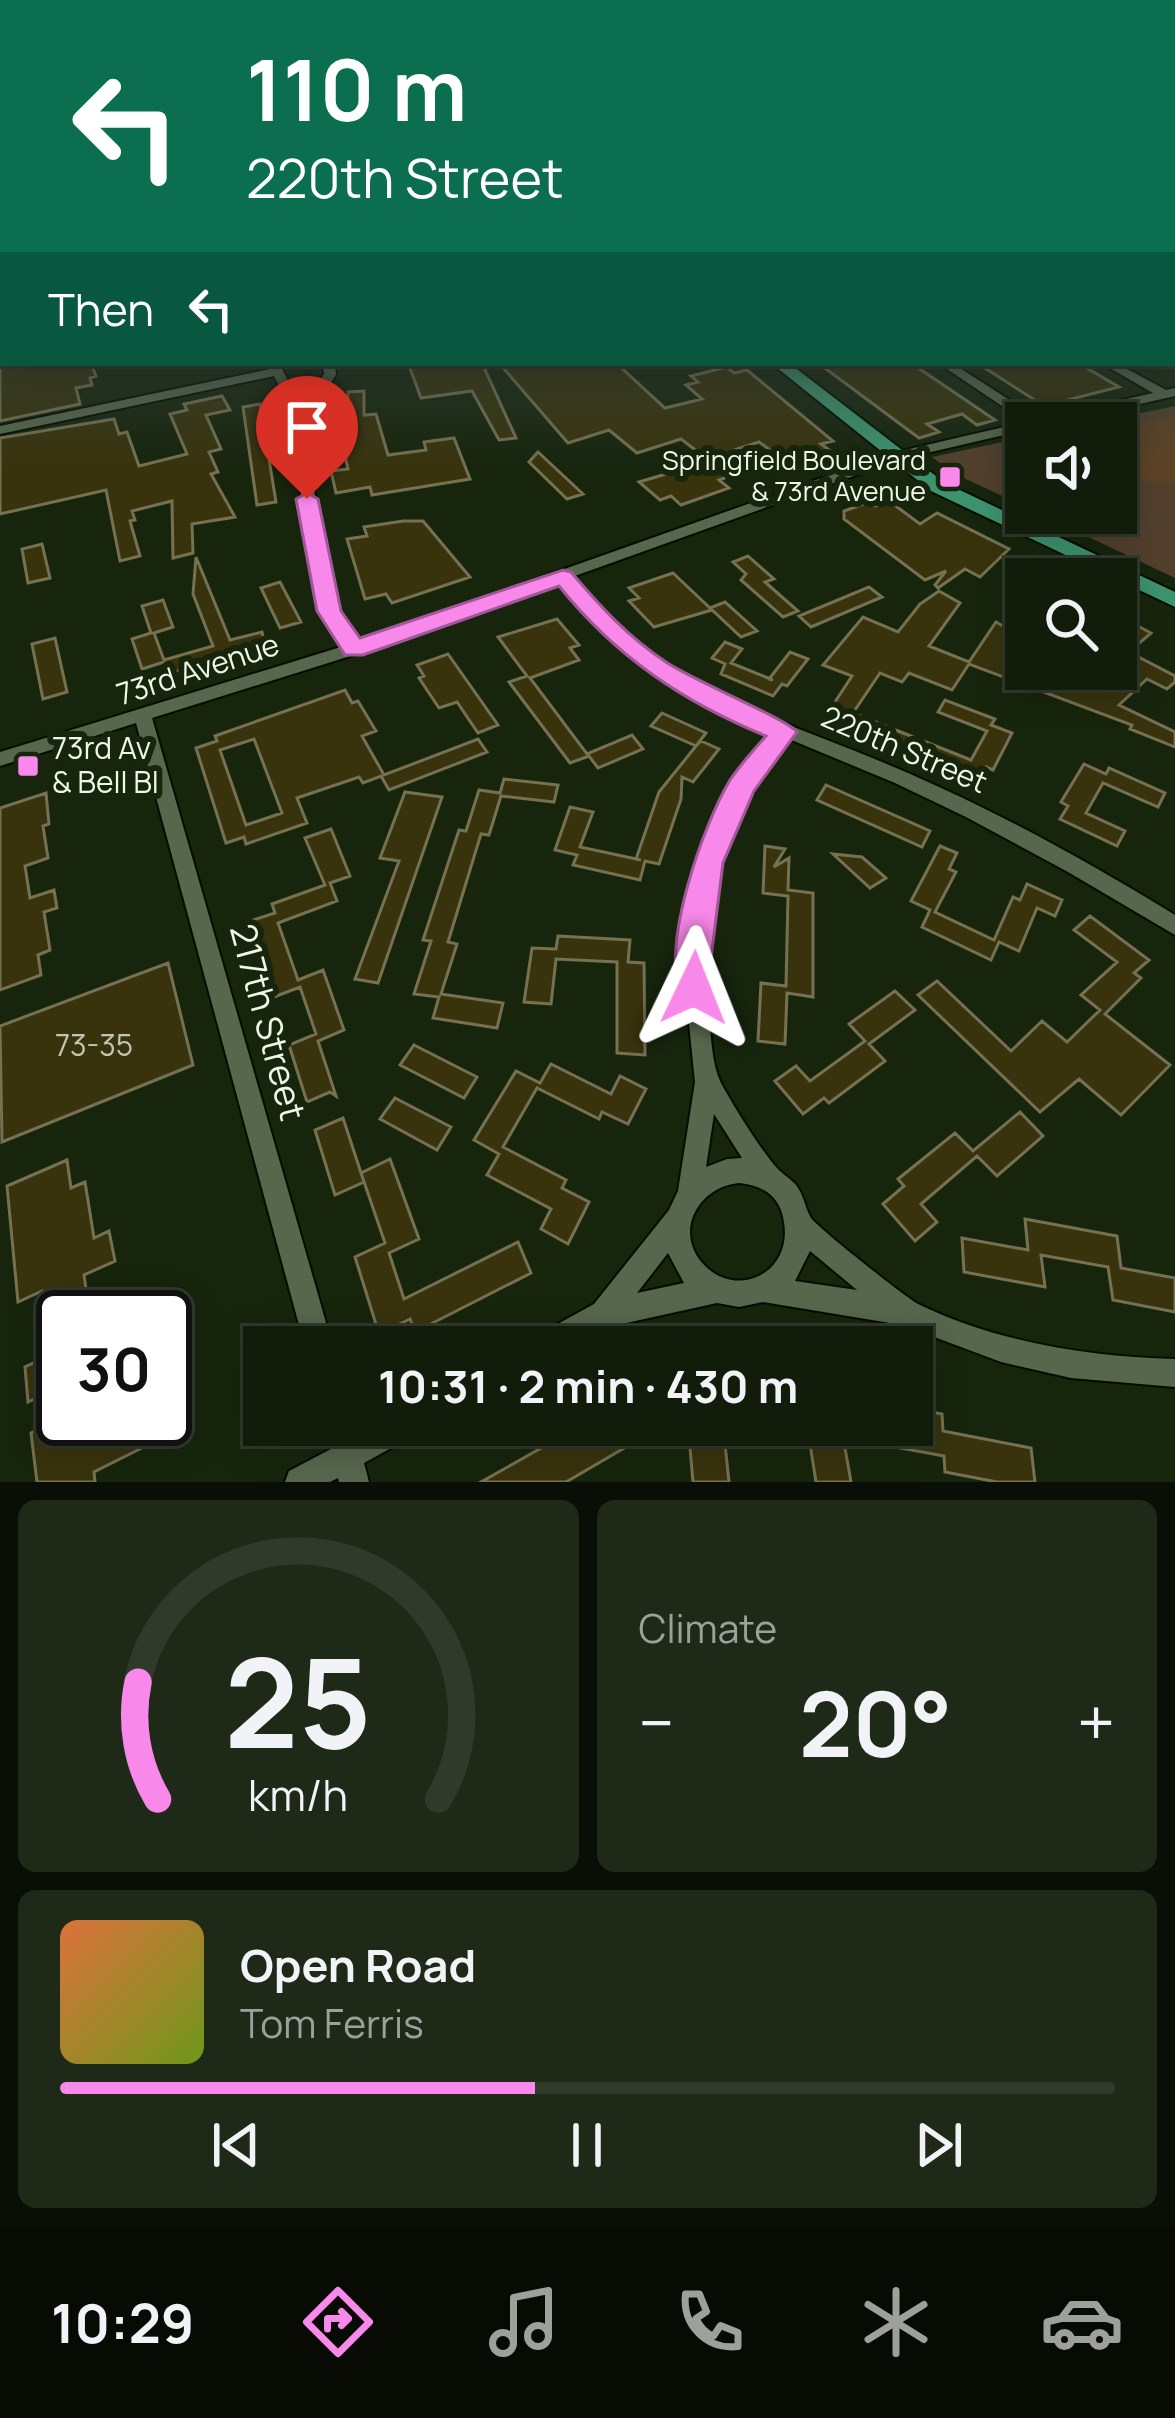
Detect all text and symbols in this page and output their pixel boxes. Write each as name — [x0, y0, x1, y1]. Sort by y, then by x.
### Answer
text: 110 m — [246, 31, 467, 146]
icon: left — [48, 48, 204, 204]
text: 220th Street — [246, 140, 564, 214]
icon: left — [178, 276, 244, 342]
text: Then — [48, 278, 154, 340]
pin — [256, 376, 358, 499]
icon: arrive — [274, 394, 340, 460]
map controls — [1005, 402, 1137, 690]
button: sound — [1005, 402, 1137, 534]
place label: Springfield Boulevard & 73rd Avenue — [662, 441, 926, 509]
marker: Springfield Boulevard & 73rd Avenue — [937, 464, 963, 490]
button: search — [1005, 558, 1137, 690]
street label: 73rd Avenue — [111, 623, 284, 714]
street label: 220th Street — [815, 695, 994, 802]
place label: 73rd Av & Bell Bl — [52, 727, 159, 802]
marker: 73rd Av & Bell Bl — [15, 753, 41, 779]
street label: 217th Street — [219, 918, 318, 1125]
position arrow — [631, 925, 757, 1051]
house number: 73-35 — [55, 1024, 133, 1065]
speed limit sign: 30 — [36, 1290, 192, 1446]
text: 10:31 · 2 min · 430 m — [378, 1355, 798, 1417]
text: Climate — [639, 1601, 777, 1655]
text: 25 — [225, 1615, 372, 1785]
text: 20° — [799, 1661, 952, 1784]
text: − — [639, 1677, 674, 1767]
text: + — [1077, 1677, 1115, 1767]
text: km/h — [248, 1765, 348, 1824]
text: Open Road — [240, 1934, 476, 1996]
text: Tom Ferris — [240, 1996, 424, 2050]
icon: previous — [203, 2112, 269, 2178]
icon: pause — [554, 2112, 620, 2178]
icon: next — [906, 2112, 972, 2178]
icon: directions — [296, 2280, 380, 2364]
icon: music — [482, 2280, 566, 2364]
icon: phone — [668, 2280, 752, 2364]
icon: climate — [854, 2280, 938, 2364]
icon: car — [1040, 2280, 1124, 2364]
text: 10:29 — [51, 2285, 194, 2359]

